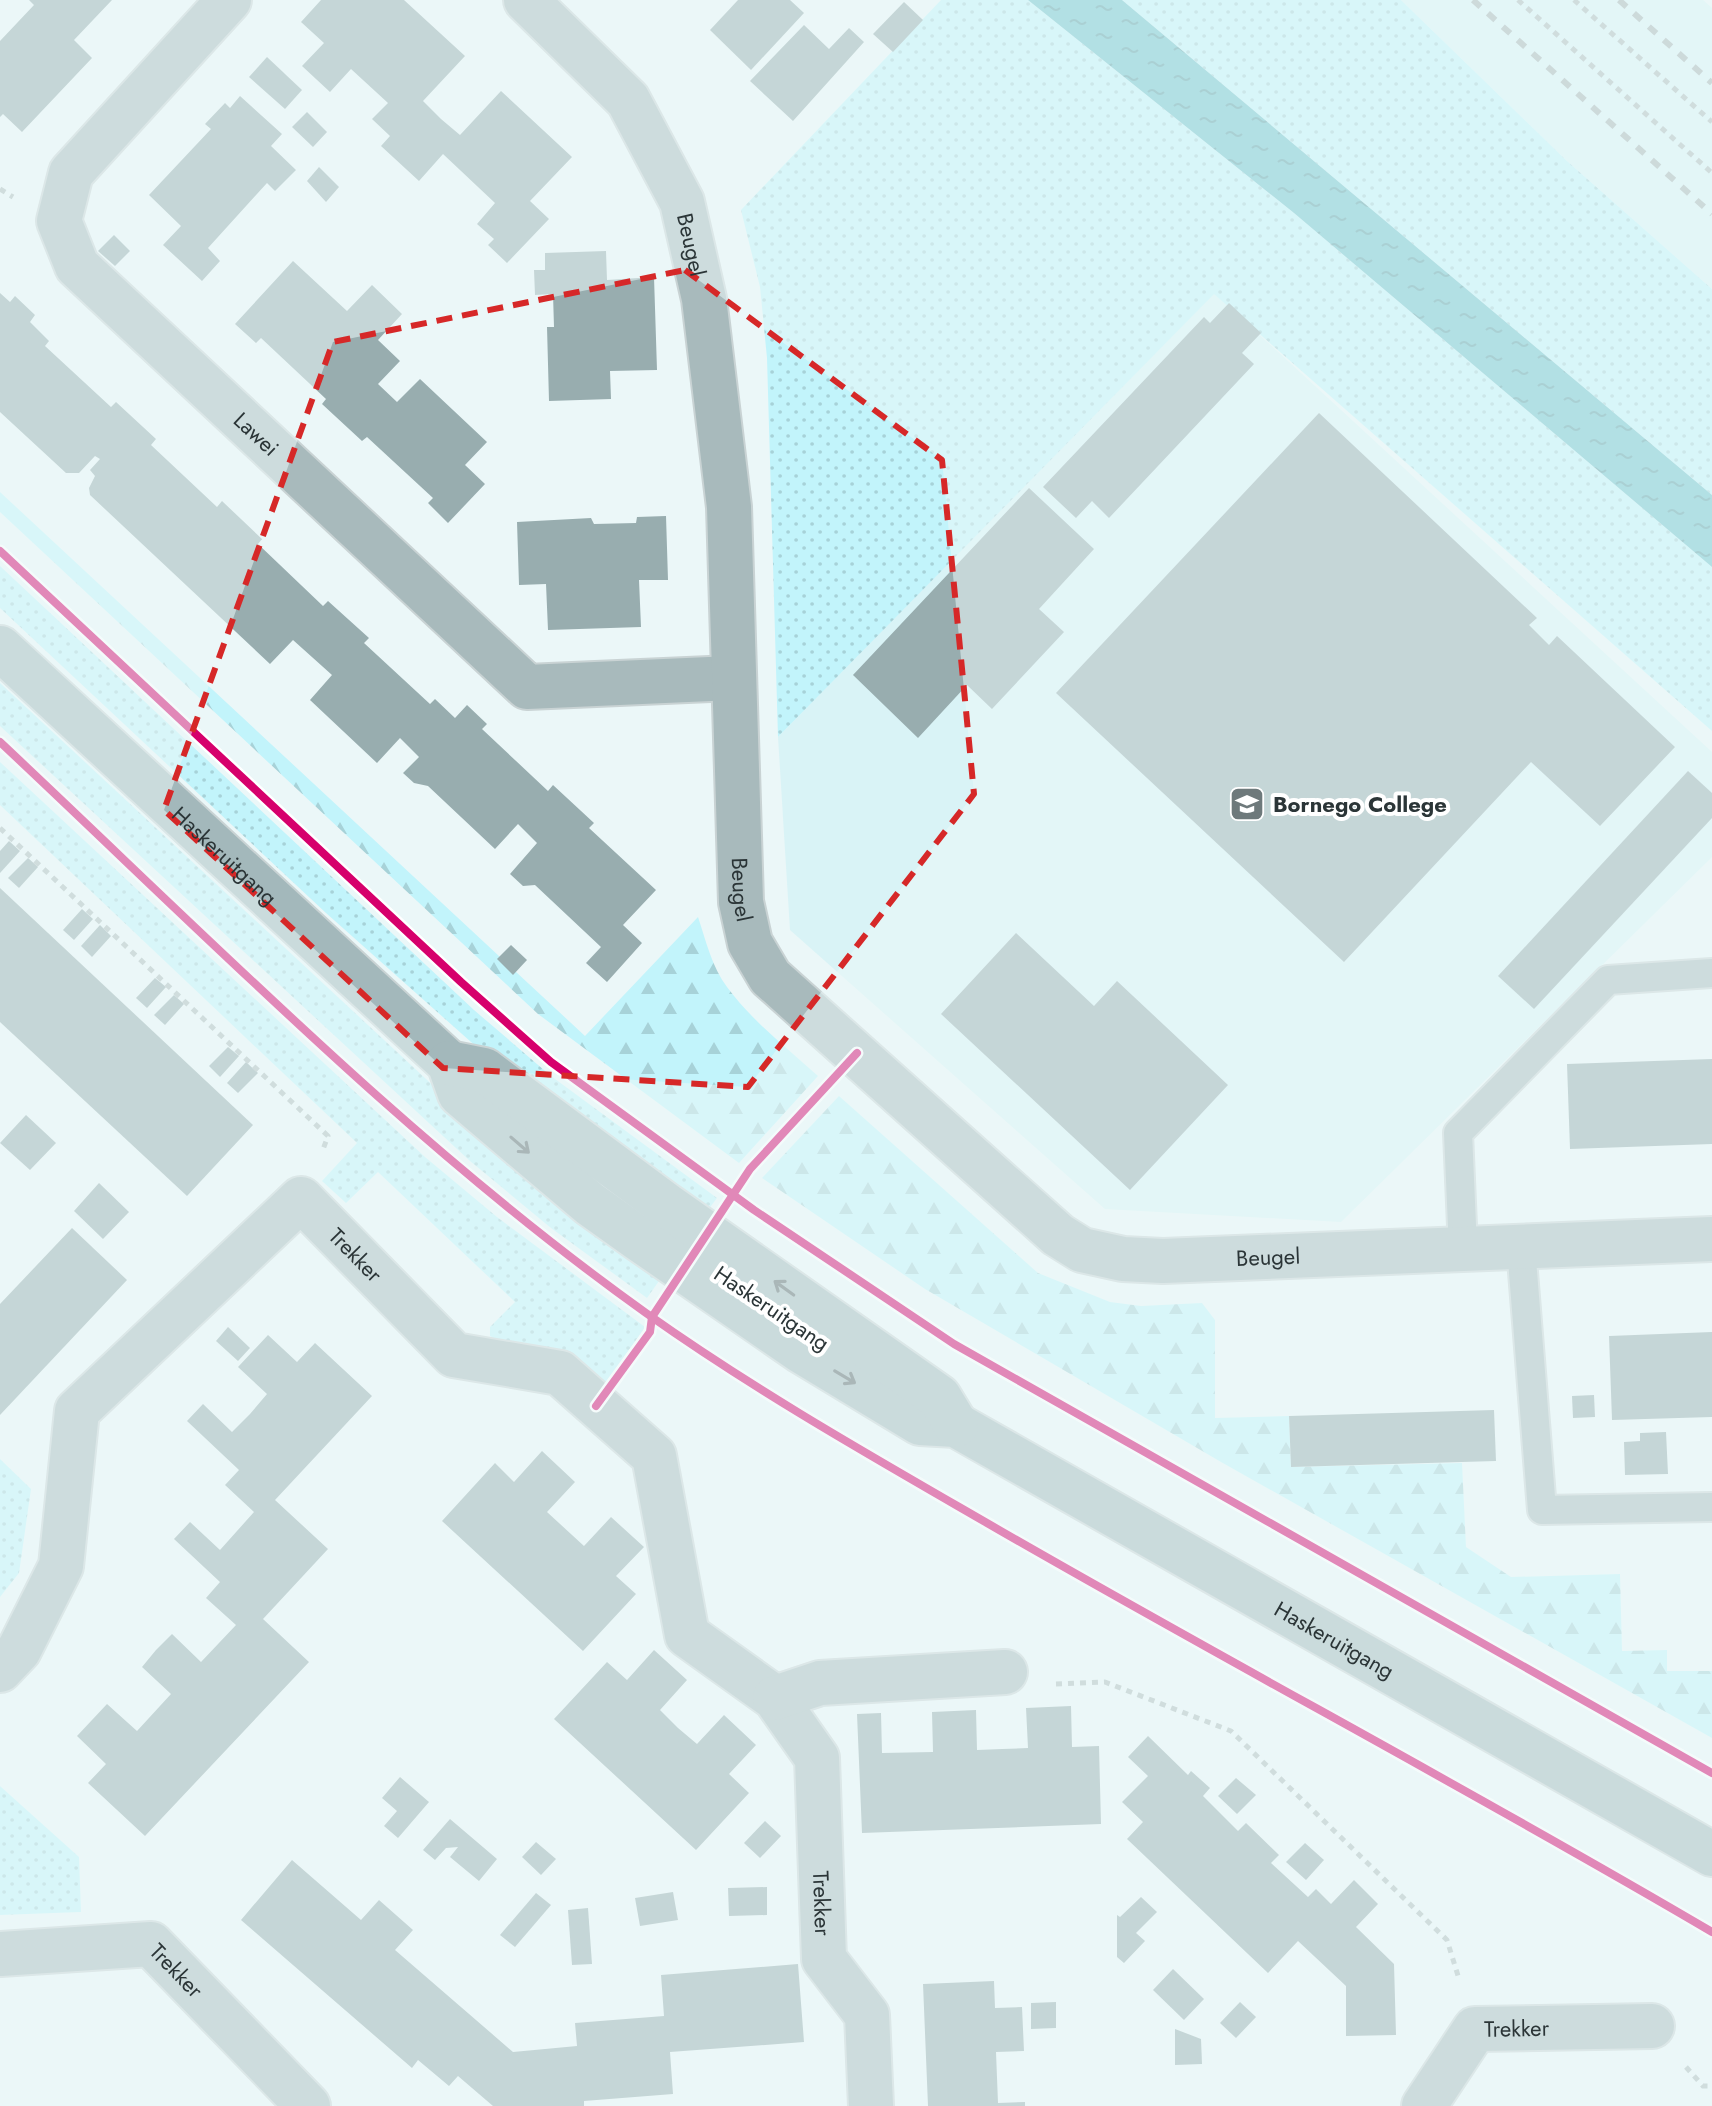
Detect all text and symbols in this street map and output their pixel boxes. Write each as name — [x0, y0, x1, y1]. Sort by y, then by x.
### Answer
street label: Beugel — [669, 210, 714, 279]
street label: Lawei — [227, 404, 286, 463]
school or university icon: Bornego College — [1228, 785, 1266, 823]
place label: Bornego College — [1273, 788, 1447, 820]
street label: Haskeruitgang — [165, 799, 285, 913]
street label: Beugel — [724, 857, 761, 925]
one-way arrow — [509, 1136, 529, 1154]
street label: Trekker — [322, 1220, 390, 1290]
street label: Beugel — [1235, 1240, 1301, 1274]
street label: Haskeruitgang — [708, 1258, 836, 1358]
one-way arrow — [773, 1280, 795, 1296]
one-way arrow — [833, 1369, 856, 1385]
street label: Haskeruitgang — [1269, 1593, 1400, 1687]
street label: Trekker — [805, 1870, 839, 1937]
street label: Trekker — [142, 1936, 211, 2005]
street label: Trekker — [1484, 2012, 1550, 2045]

